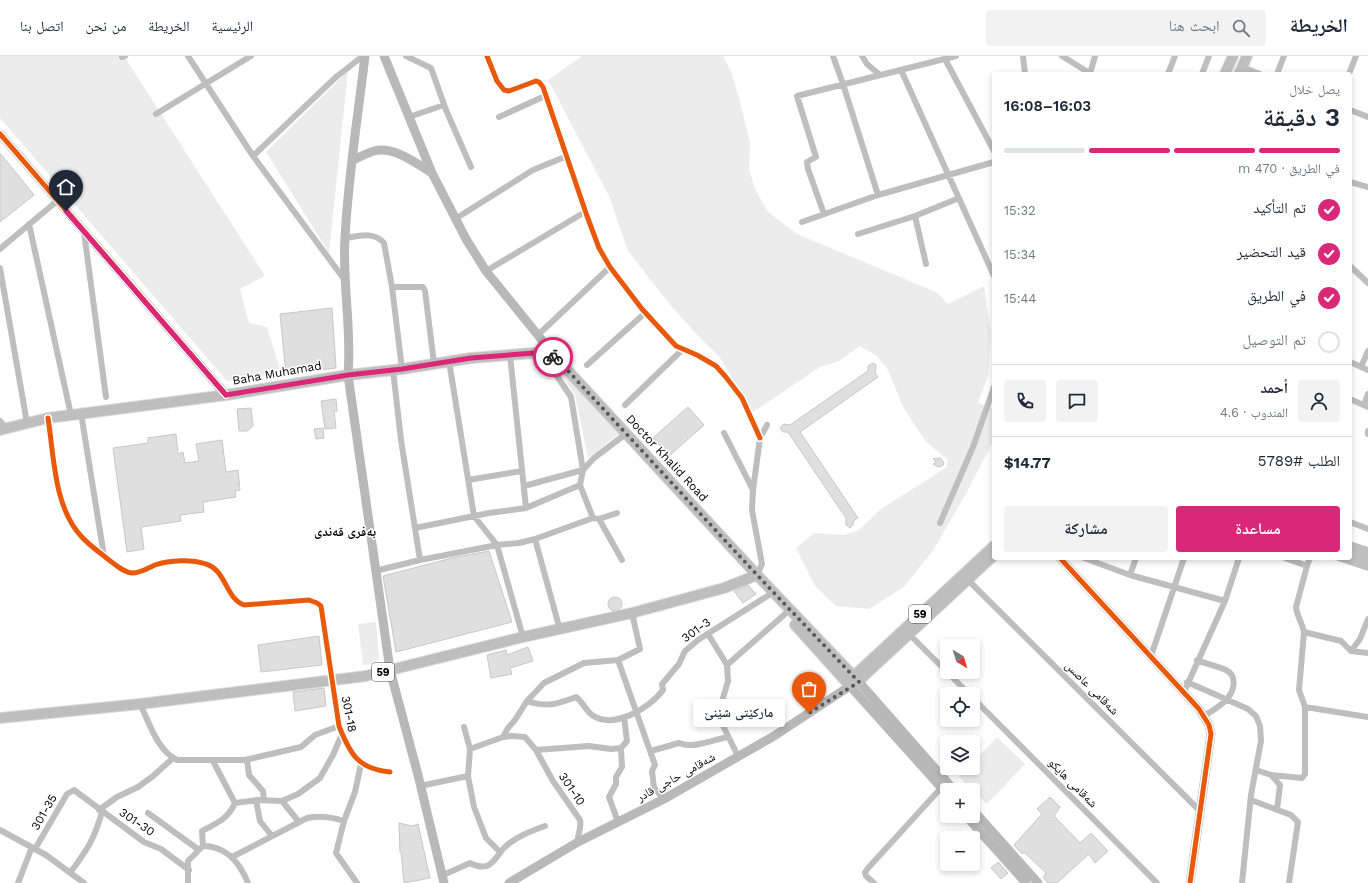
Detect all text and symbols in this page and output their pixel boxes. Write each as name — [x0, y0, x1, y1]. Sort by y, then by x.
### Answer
search box — [986, 10, 1266, 46]
text: الخريطة — [1290, 14, 1348, 37]
text: ابحث هنا — [1169, 17, 1220, 35]
icon: search — [1230, 17, 1252, 39]
text: اتصل بنا — [20, 18, 64, 34]
text: من نحن — [86, 18, 126, 34]
text: الخريطة — [148, 18, 190, 34]
text: الرئيسية — [212, 18, 253, 34]
text: يصل خلال — [1289, 82, 1340, 97]
text: 16:03–16:08 — [1004, 97, 1091, 115]
text: 3 دقيقة — [1263, 102, 1340, 132]
text: في الطريق · 470 m — [1238, 161, 1340, 176]
pin — [49, 170, 83, 211]
icon: home — [55, 176, 77, 198]
text: تم التأكيد — [1253, 199, 1306, 217]
icon: check — [1318, 199, 1340, 221]
text: 15:32 — [1004, 203, 1036, 218]
text: قيد التحضير — [1237, 243, 1306, 261]
icon: check — [1318, 243, 1340, 265]
text: 15:34 — [1004, 247, 1036, 262]
text: في الطريق — [1247, 287, 1306, 305]
icon: check — [1318, 287, 1340, 309]
text: 15:44 — [1004, 291, 1036, 306]
text: تم التوصيل — [1243, 331, 1306, 349]
courier — [533, 337, 573, 377]
icon: bike — [542, 346, 564, 368]
street label: Baha Muhamad — [231, 358, 323, 388]
text: أحمد — [1261, 379, 1288, 397]
button: phone — [1004, 380, 1046, 422]
button: chat — [1056, 380, 1098, 422]
button: person — [1298, 380, 1340, 422]
text: المندوب · 4.6 — [1220, 405, 1288, 420]
street label: Doctor Khalid Road — [623, 412, 711, 504]
text: الطلب #5789 — [1258, 452, 1340, 470]
text: $14.77 — [1004, 454, 1051, 472]
button: مشاركة — [1004, 506, 1168, 552]
button: مساعدة — [1176, 506, 1340, 552]
district label: بەفری قەندی — [314, 524, 376, 539]
road number: 59 — [909, 605, 931, 623]
street label: 301-3 — [679, 615, 713, 645]
north arrow — [940, 639, 980, 679]
map controls — [940, 639, 980, 871]
street label: شه‌قامی عاصس — [1062, 658, 1122, 718]
road number: 59 — [372, 663, 394, 681]
pin — [792, 672, 826, 713]
icon: bag — [798, 678, 820, 700]
button: locate — [940, 687, 980, 727]
street label: 301-18 — [339, 695, 359, 733]
callout: ماركێتى شێنێ — [693, 699, 785, 727]
text: ماركێتى شێنێ — [705, 705, 773, 720]
button: layers — [940, 735, 980, 775]
street label: شەقامی حاجی قادر — [633, 750, 718, 805]
street label: شه‌قامی هایكو — [1045, 756, 1101, 811]
street label: 301-10 — [556, 770, 588, 808]
button: + — [940, 783, 980, 823]
street label: 301-35 — [28, 792, 60, 832]
street label: 301-30 — [117, 805, 157, 839]
button: − — [940, 831, 980, 871]

